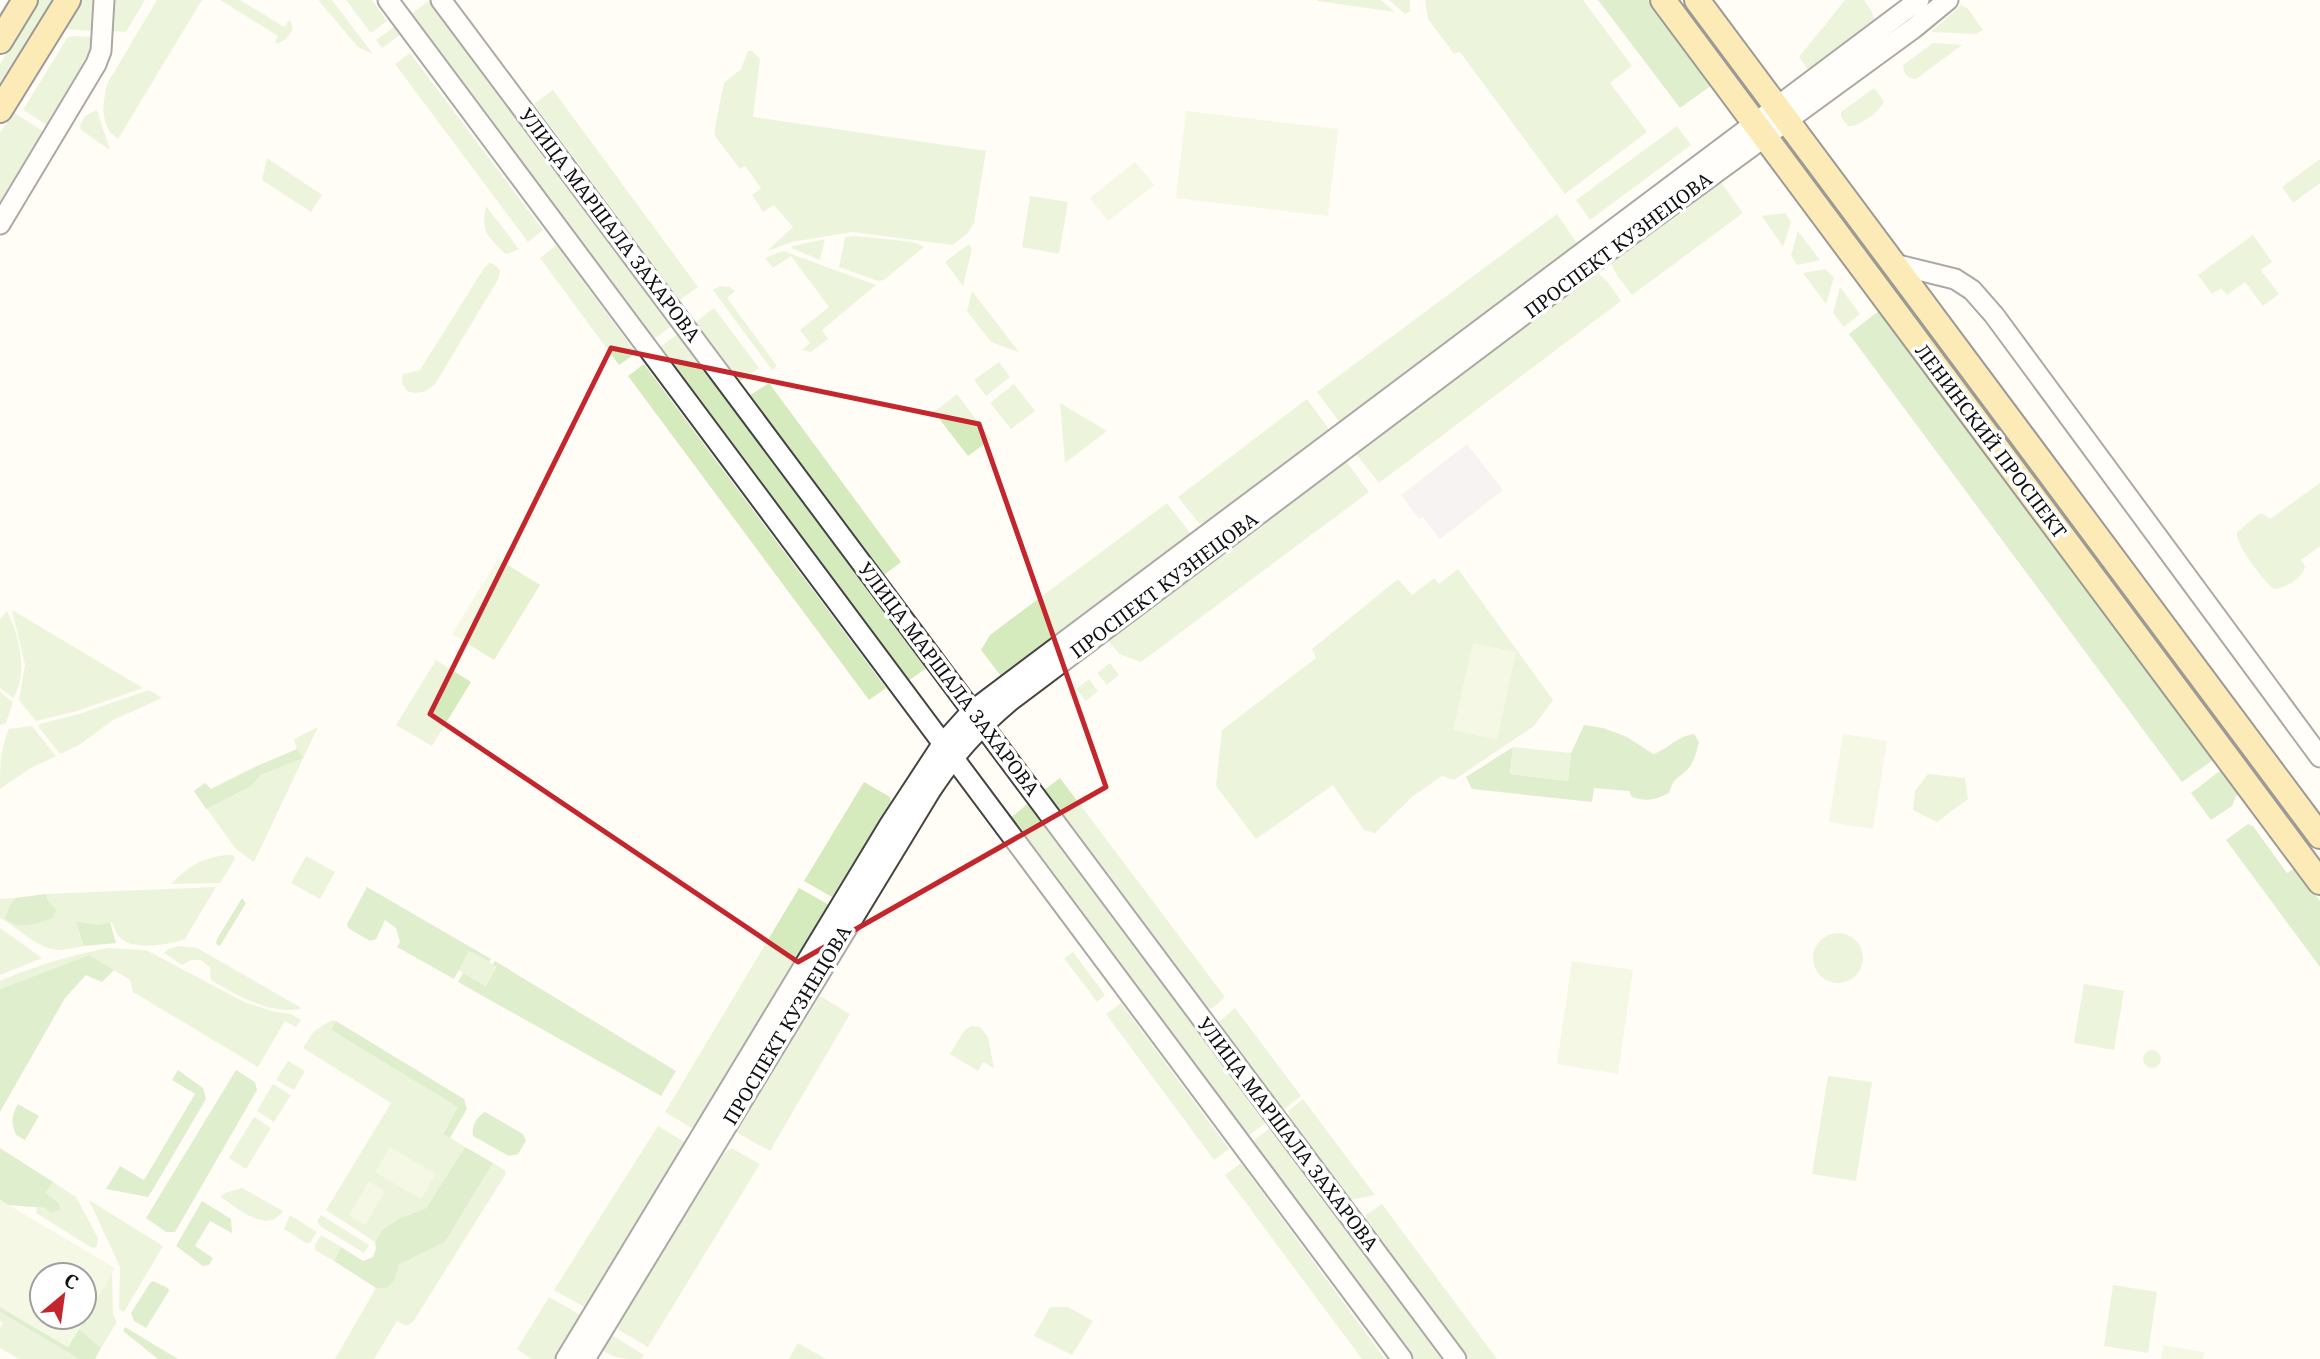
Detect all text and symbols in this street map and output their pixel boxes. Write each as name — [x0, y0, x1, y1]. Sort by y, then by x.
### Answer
street label: УЛИЦА МАРШАЛА ЗАХАРОВА — [513, 103, 707, 348]
street label: ПРОСПЕКТ КУЗНЕЦОВА — [1519, 166, 1717, 324]
street label: ЛЕНИНСКИЙ ПРОСПЕКТ — [1909, 339, 2073, 543]
street label: ПРОСПЕКТ КУЗНЕЦОВА — [1065, 506, 1263, 664]
street label: УЛИЦА МАРШАЛА ЗАХАРОВА — [852, 557, 1046, 802]
street label: ПРОСПЕКТ КУЗНЕЦОВА — [717, 920, 857, 1130]
street label: УЛИЦА МАРШАЛА ЗАХАРОВА — [1191, 1012, 1385, 1257]
north arrow — [28, 1261, 98, 1331]
text: С — [59, 1267, 83, 1296]

